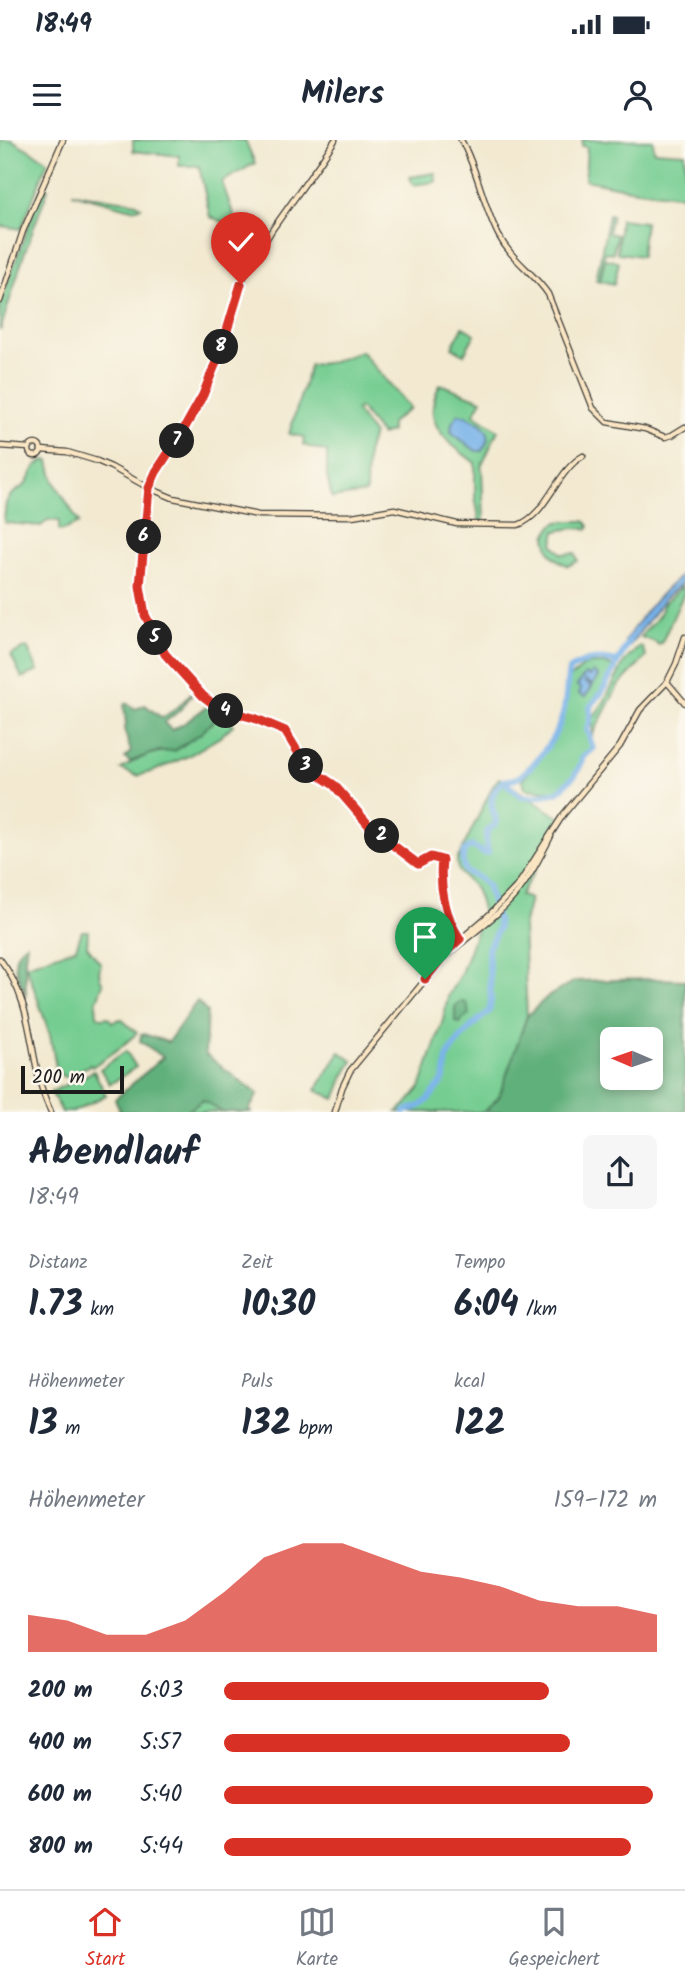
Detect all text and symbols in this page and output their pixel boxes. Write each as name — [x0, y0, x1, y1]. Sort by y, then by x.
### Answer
text: 18:49 — [35, 4, 92, 46]
text: Milers — [301, 69, 384, 120]
icon: menu — [28, 76, 66, 114]
icon: person — [619, 76, 657, 114]
pin — [211, 212, 271, 284]
icon: check — [222, 223, 260, 261]
pin: 8 — [204, 330, 238, 364]
text: 8 — [215, 331, 226, 361]
pin: 7 — [160, 424, 194, 458]
text: 7 — [172, 425, 181, 455]
pin: 6 — [127, 520, 162, 554]
text: 6 — [138, 521, 149, 551]
pin: 5 — [138, 620, 172, 656]
text: 5 — [150, 622, 159, 652]
pin: 4 — [208, 694, 244, 728]
text: 4 — [220, 695, 231, 725]
pin: 3 — [288, 748, 324, 784]
text: 3 — [300, 750, 311, 780]
pin: 2 — [364, 818, 400, 854]
text: 2 — [376, 820, 387, 850]
pin — [395, 907, 455, 979]
icon: arrive — [406, 918, 444, 956]
north arrow — [600, 1027, 663, 1090]
map controls — [600, 1027, 663, 1090]
scale bar — [21, 1063, 124, 1095]
text: 200 m — [32, 1063, 85, 1093]
text: Abendlauf — [28, 1124, 198, 1184]
button: share — [583, 1135, 657, 1209]
text: 18:49 — [28, 1180, 79, 1216]
text: Distanz — [28, 1248, 88, 1278]
text: Zeit — [241, 1248, 273, 1278]
text: Tempo — [454, 1248, 506, 1278]
text: 1.73 — [28, 1278, 83, 1334]
text: 10:30 — [241, 1278, 315, 1334]
text: 6:04 — [454, 1278, 519, 1334]
text: km — [83, 1295, 114, 1325]
text: /km — [519, 1295, 557, 1325]
text: Höhenmeter — [28, 1367, 124, 1397]
text: Puls — [241, 1367, 273, 1397]
text: kcal — [454, 1367, 485, 1397]
text: 13 — [28, 1397, 58, 1453]
text: 132 — [241, 1397, 291, 1453]
text: 122 — [454, 1397, 505, 1453]
text: m — [58, 1414, 80, 1444]
text: bpm — [291, 1414, 333, 1444]
text: Höhenmeter — [28, 1483, 144, 1519]
text: 159–172 m — [553, 1483, 657, 1519]
text: 200 m — [28, 1673, 93, 1709]
text: 6:03 — [140, 1673, 183, 1709]
text: 400 m — [28, 1725, 92, 1761]
text: 5:57 — [140, 1725, 181, 1761]
text: 600 m — [28, 1777, 92, 1813]
text: 5:40 — [140, 1777, 182, 1813]
text: 800 m — [28, 1829, 93, 1865]
text: 5:44 — [140, 1829, 183, 1865]
tab: Start — [85, 1903, 125, 1975]
tab: Karte — [296, 1903, 338, 1975]
tab: Gespeichert — [509, 1903, 600, 1975]

